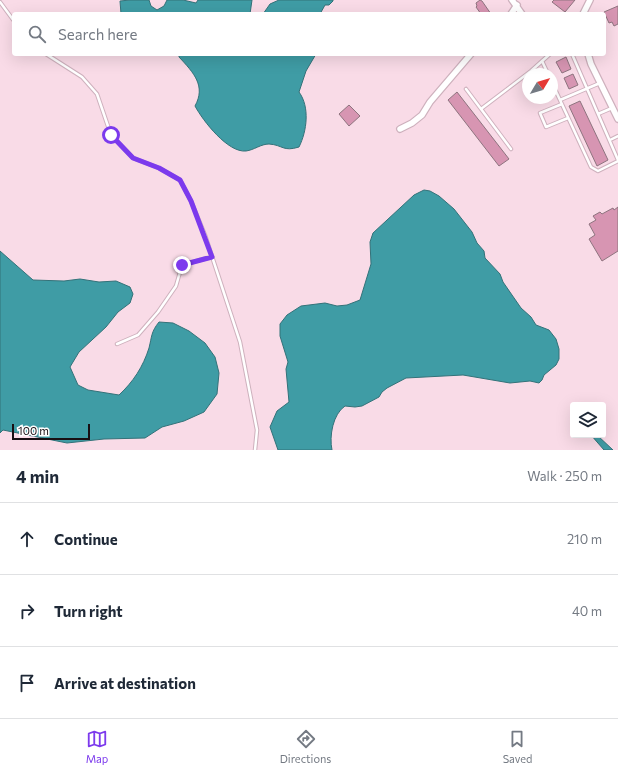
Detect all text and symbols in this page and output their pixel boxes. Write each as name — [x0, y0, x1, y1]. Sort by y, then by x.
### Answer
search box — [12, 12, 606, 56]
icon: search — [26, 23, 48, 45]
text: Search here — [58, 25, 137, 43]
north arrow — [522, 68, 558, 104]
route start — [102, 126, 120, 144]
route end — [173, 256, 191, 274]
map controls — [570, 402, 606, 438]
button: layers — [570, 402, 606, 438]
scale bar — [12, 422, 90, 441]
text: 100 m — [18, 424, 49, 437]
text: 4 min — [16, 466, 59, 487]
text: Walk · 250 m — [527, 468, 602, 484]
icon: ahead — [16, 528, 38, 550]
text: Continue — [54, 530, 118, 548]
text: 210 m — [567, 531, 602, 547]
icon: right — [16, 600, 38, 622]
text: Turn right — [54, 602, 123, 620]
text: 40 m — [572, 603, 602, 619]
icon: arrive — [16, 672, 38, 694]
text: Arrive at destination — [54, 674, 196, 692]
tab: Map — [86, 728, 108, 765]
tab: Directions — [280, 728, 331, 765]
tab: Saved — [503, 728, 532, 765]

